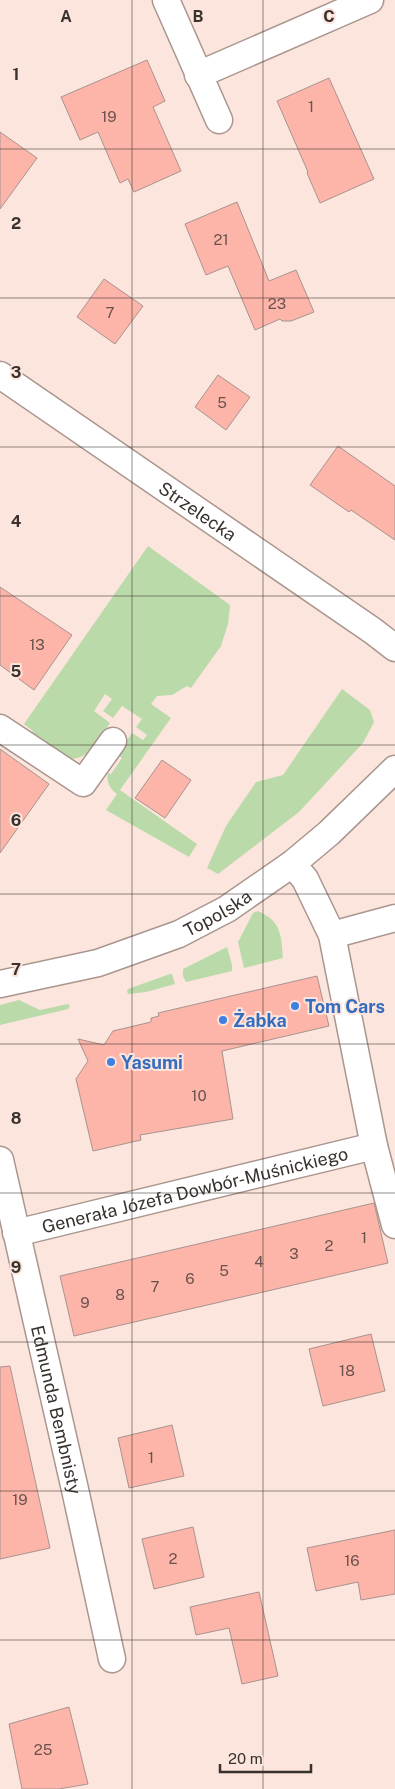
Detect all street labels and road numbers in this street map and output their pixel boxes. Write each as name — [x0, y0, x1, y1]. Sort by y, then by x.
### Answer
street label: Strzelecka — [155, 477, 241, 545]
street label: Topolska — [180, 885, 255, 940]
street label: Generała Józefa Dowbór-Muśnickiego — [40, 1142, 350, 1237]
street label: Edmunda Bembnisty — [27, 1323, 86, 1496]

